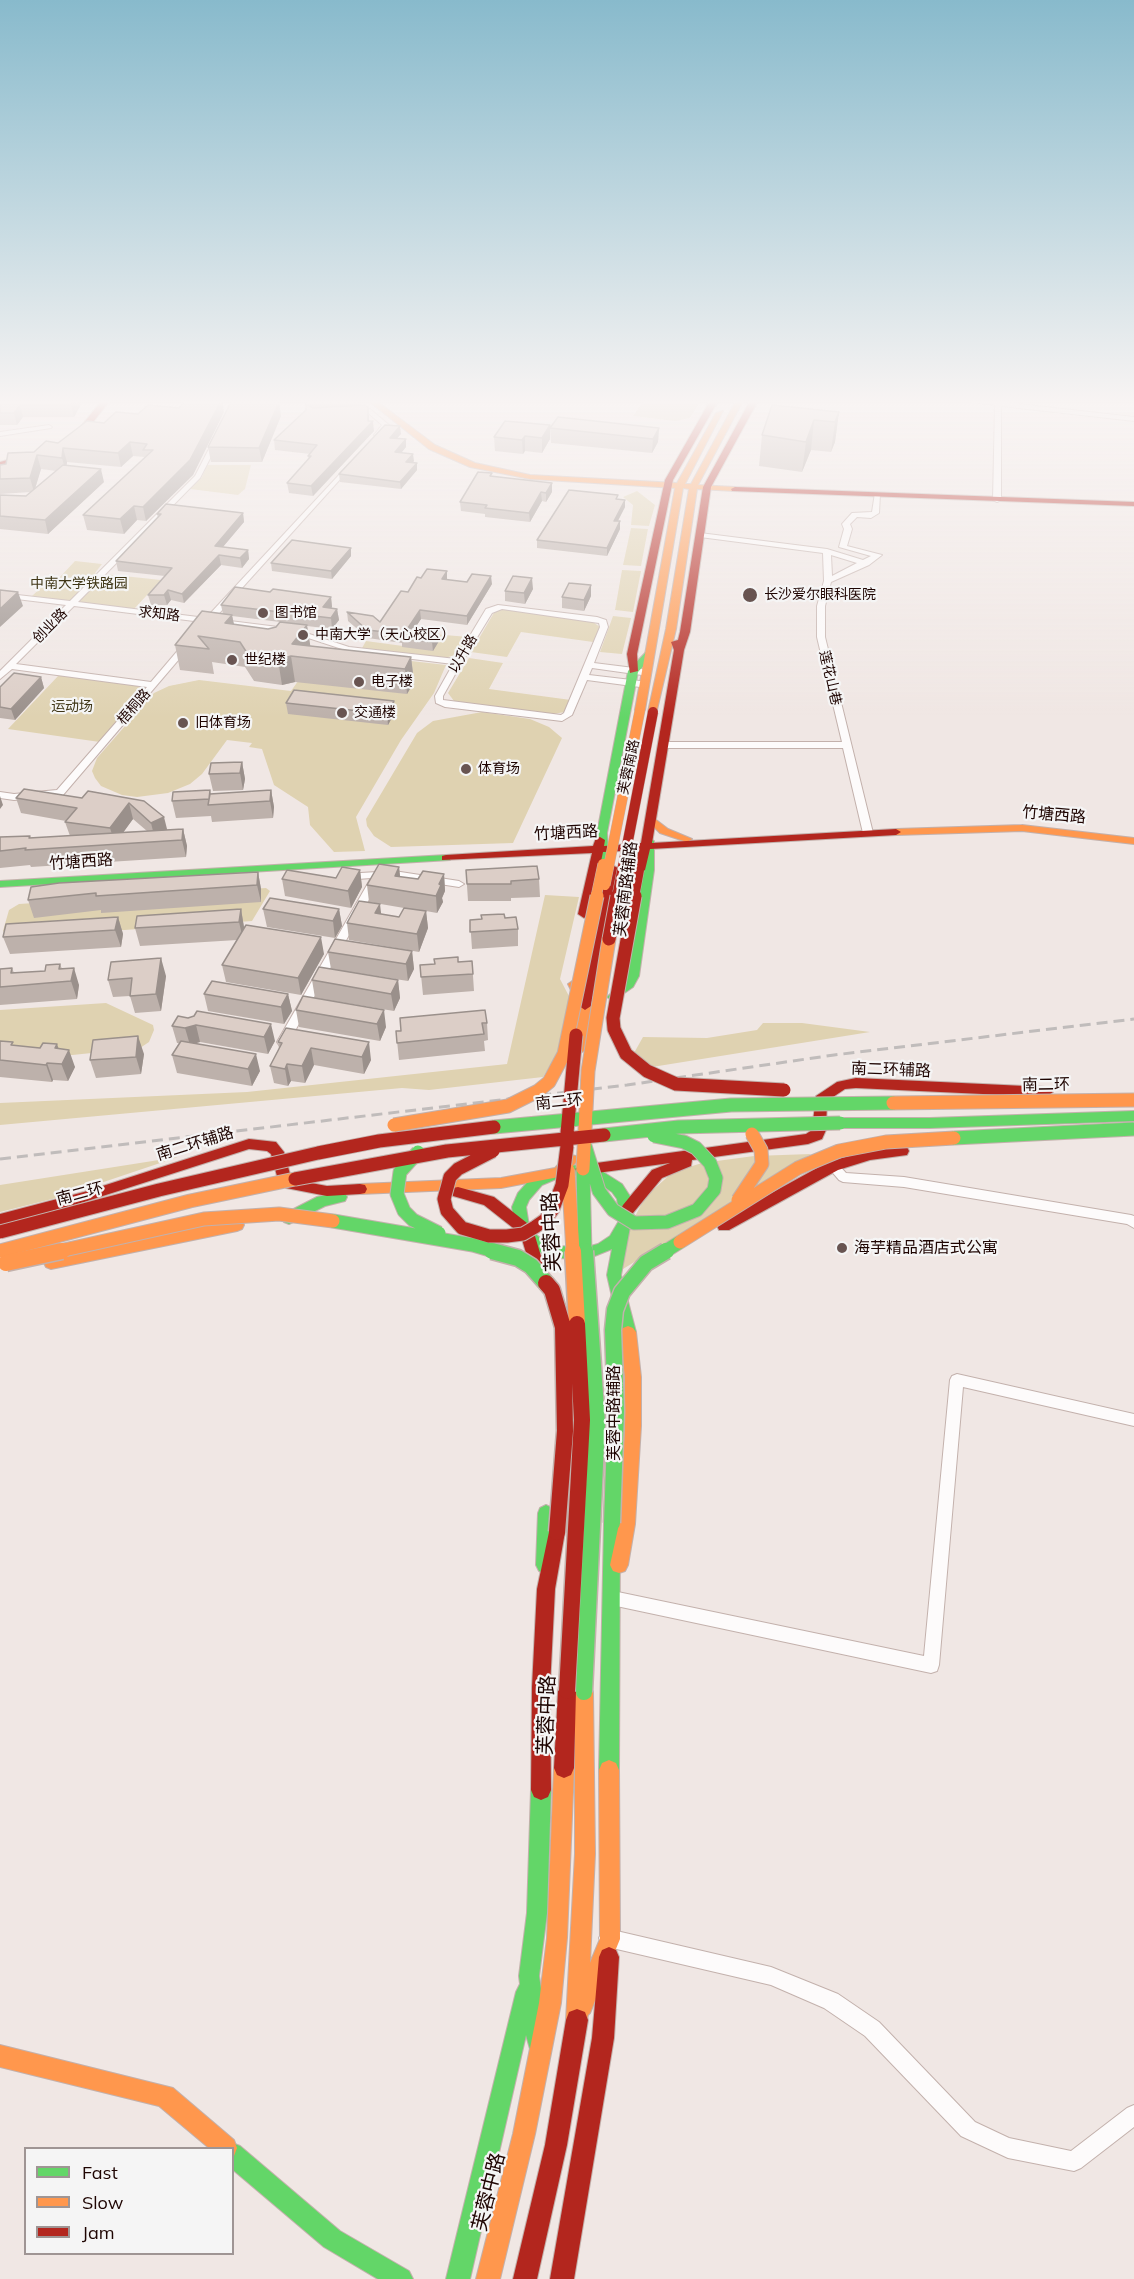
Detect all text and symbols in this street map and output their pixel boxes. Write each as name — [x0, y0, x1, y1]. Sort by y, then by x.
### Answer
park label: 中南大学铁路园 — [30, 576, 128, 592]
marker: 长沙爱尔眼科医院 — [741, 586, 759, 604]
place label: 长沙爱尔眼科医院 — [764, 587, 876, 603]
street label: 求知路 — [137, 603, 181, 625]
street label: 创业路 — [29, 605, 71, 647]
place label: 图书馆 — [275, 605, 317, 621]
marker: 图书馆 — [256, 606, 270, 620]
place label: 中南大学（天心校区） — [315, 627, 455, 643]
marker: 中南大学（天心校区） — [296, 628, 310, 642]
street label: 以升路 — [445, 632, 481, 676]
street label: 莲花山巷 — [816, 649, 844, 707]
place label: 世纪楼 — [244, 652, 286, 668]
marker: 世纪楼 — [225, 653, 239, 667]
place label: 电子楼 — [371, 674, 413, 690]
marker: 电子楼 — [352, 675, 366, 689]
street label: 梧桐路 — [114, 686, 154, 728]
park label: 运动场 — [51, 699, 93, 715]
place label: 交通楼 — [354, 705, 396, 721]
marker: 交通楼 — [335, 706, 349, 720]
place label: 旧体育场 — [195, 715, 251, 731]
marker: 旧体育场 — [176, 716, 190, 730]
street label: 芙蓉南路 — [615, 738, 643, 796]
place label: 体育场 — [478, 761, 520, 777]
marker: 体育场 — [459, 762, 473, 776]
street label: 竹塘西路 — [1021, 803, 1087, 827]
street label: 竹塘西路 — [534, 822, 598, 844]
street label: 芙蓉南路辅路 — [611, 840, 641, 938]
street label: 竹塘西路 — [48, 850, 114, 874]
street label: 南二环辅路 — [851, 1059, 931, 1081]
street label: 南二环 — [1022, 1075, 1070, 1095]
street label: 南二环 — [534, 1090, 584, 1114]
street label: 南二环辅路 — [154, 1123, 236, 1165]
street label: 南二环 — [54, 1179, 106, 1209]
street label: 芙蓉中路 — [538, 1191, 566, 1273]
place label: 海芋精品酒店式公寓 — [854, 1238, 998, 1258]
marker: 海芋精品酒店式公寓 — [835, 1241, 849, 1255]
street label: 芙蓉中路辅路 — [604, 1365, 624, 1461]
street label: 芙蓉中路 — [534, 1675, 560, 1755]
legend — [24, 2147, 234, 2255]
street label: 芙蓉中路 — [468, 2150, 510, 2234]
text: Fast — [82, 2161, 118, 2184]
text: Slow — [82, 2191, 123, 2214]
text: Jam — [82, 2221, 115, 2244]

